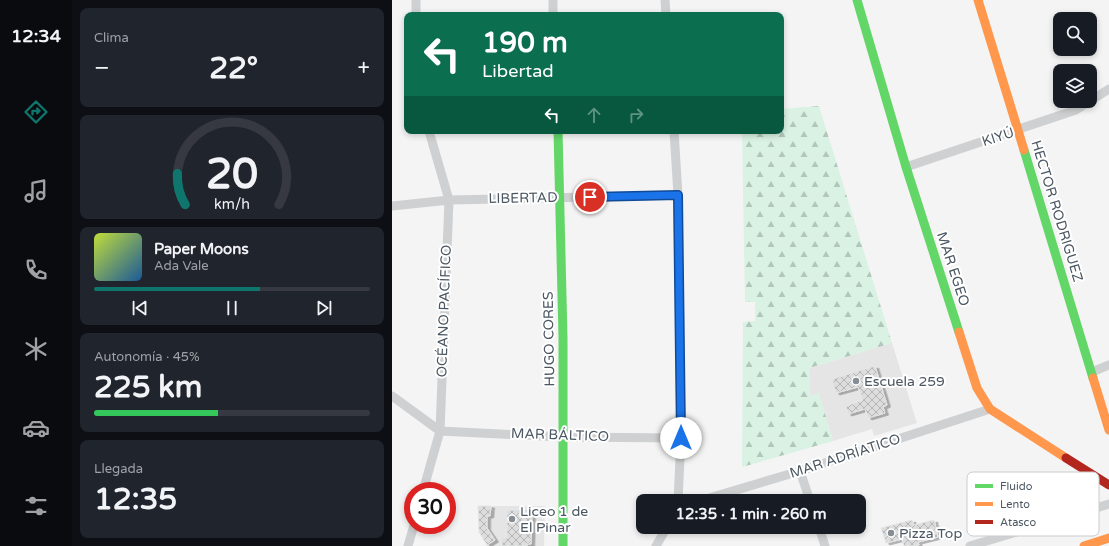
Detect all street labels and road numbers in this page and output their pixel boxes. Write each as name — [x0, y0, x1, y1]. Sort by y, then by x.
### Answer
street label: KIYÚ — [980, 124, 1016, 150]
street label: HECTOR RODRIGUEZ — [1027, 138, 1087, 284]
street label: LIBERTAD — [488, 189, 558, 207]
street label: MAR EGEO — [933, 230, 973, 308]
street label: OCÉANO PACÍFICO — [433, 244, 455, 378]
street label: HUGO CORES — [540, 291, 558, 387]
street label: MAR BÁLTICO — [511, 425, 609, 445]
street label: MAR ADRÍATICO — [787, 430, 903, 482]

